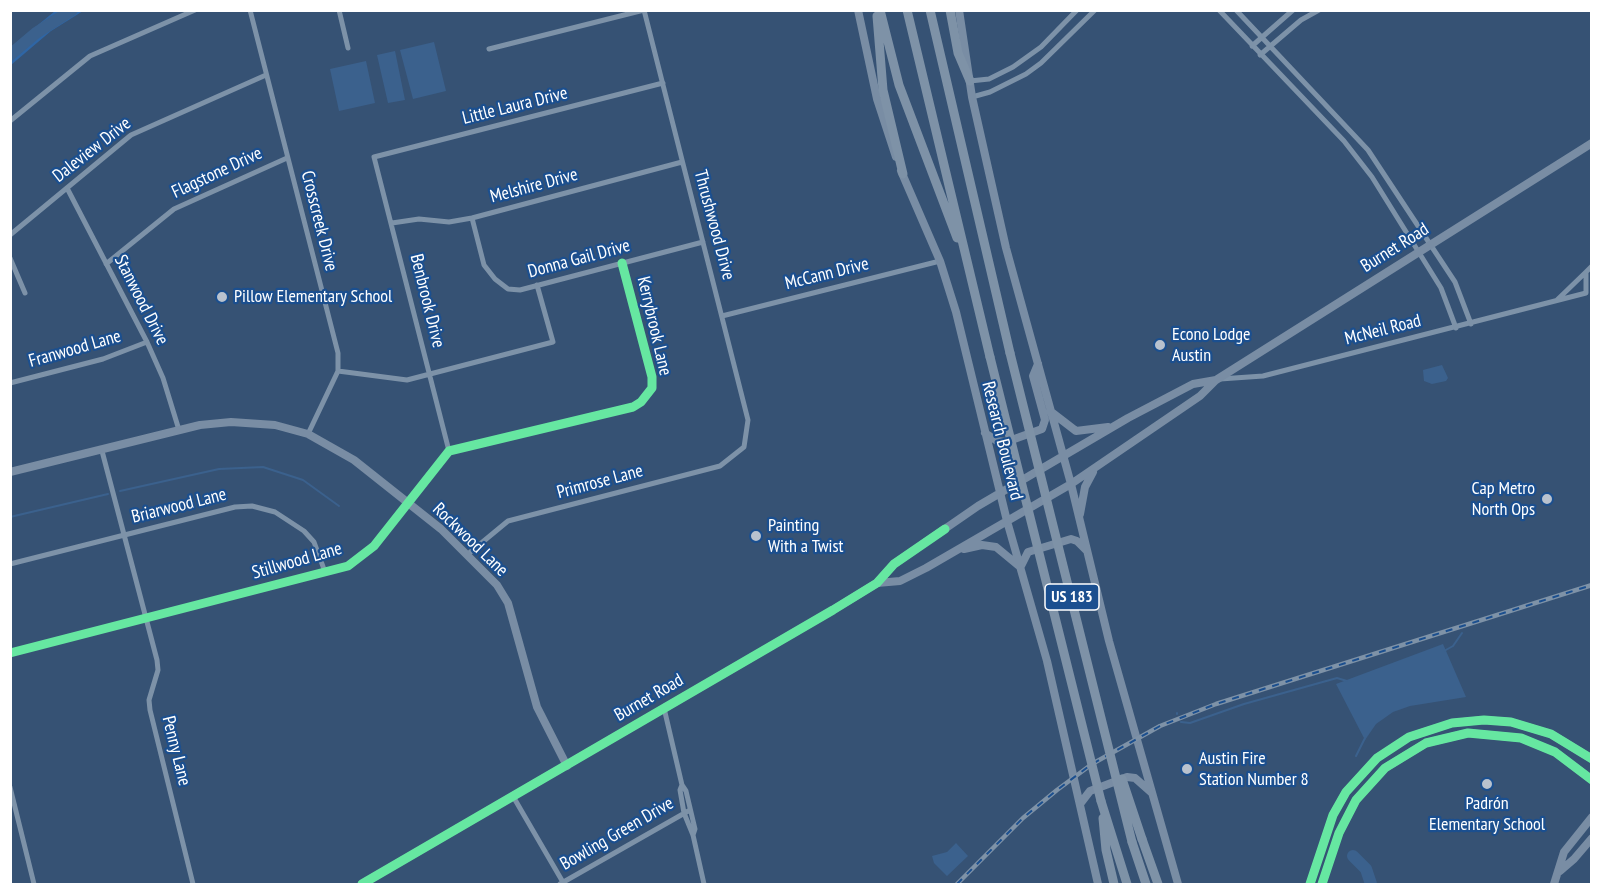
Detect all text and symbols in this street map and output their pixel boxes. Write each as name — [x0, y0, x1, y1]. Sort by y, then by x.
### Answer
street label: Little Laura Drive — [460, 83, 570, 129]
street label: Daleview Drive — [49, 113, 135, 187]
street label: Flagstone Drive — [168, 143, 266, 203]
street label: Melshire Drive — [488, 164, 580, 208]
street label: Thrushwood Drive — [689, 168, 739, 282]
street label: Crosscreek Drive — [296, 169, 342, 273]
street label: Burnet Road — [1357, 219, 1433, 277]
street label: Donna Gail Drive — [526, 235, 632, 283]
street label: Stanwood Drive — [109, 251, 173, 349]
street label: Benbrook Drive — [405, 252, 449, 350]
street label: McCann Drive — [783, 253, 871, 295]
street label: Kerrybrook Lane — [632, 274, 676, 378]
place label: Pillow Elementary School — [234, 286, 392, 308]
marker: Pillow Elementary School — [215, 290, 229, 304]
street label: McNeil Road — [1343, 310, 1423, 350]
place label: Econo Lodge Austin — [1172, 324, 1251, 366]
street label: Franwood Lane — [26, 326, 124, 372]
marker: Econo Lodge Austin — [1153, 338, 1167, 352]
street label: Research Boulevard — [977, 379, 1027, 503]
street label: Primrose Lane — [555, 460, 645, 504]
place label: Cap Metro North Ops — [1472, 478, 1535, 520]
street label: Briarwood Lane — [129, 484, 229, 528]
marker: Cap Metro North Ops — [1540, 492, 1554, 506]
street label: Rockwood Lane — [428, 499, 512, 581]
place label: Painting With a Twist — [768, 515, 843, 558]
marker: Painting With a Twist — [749, 529, 763, 543]
street label: Stillwood Lane — [250, 538, 344, 584]
road number: US 183 — [1045, 584, 1099, 610]
street label: Burnet Road — [611, 670, 687, 726]
street label: Penny Lane — [157, 714, 195, 788]
place label: Austin Fire Station Number 8 — [1199, 748, 1309, 790]
marker: Austin Fire Station Number 8 — [1180, 762, 1194, 776]
marker: Padrón Elementary School — [1480, 777, 1494, 791]
street label: Bowling Green Drive — [557, 793, 677, 875]
place label: Padrón Elementary School — [1429, 793, 1545, 836]

